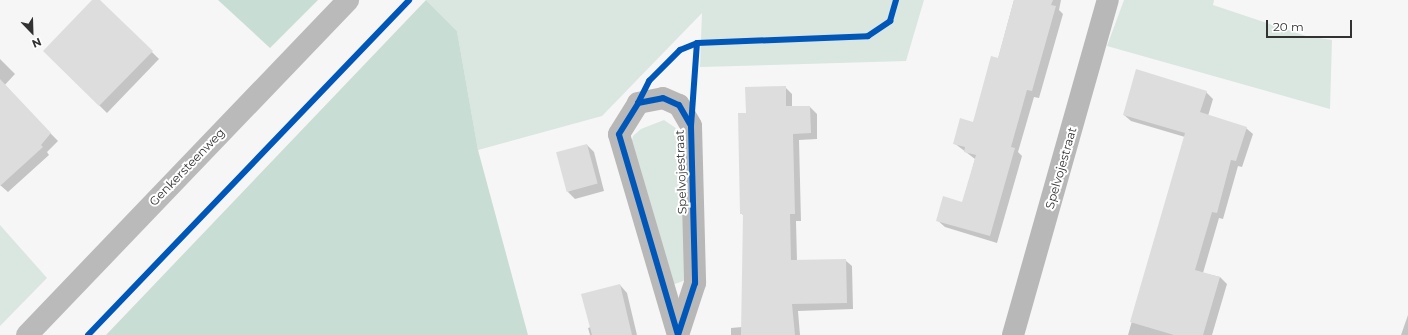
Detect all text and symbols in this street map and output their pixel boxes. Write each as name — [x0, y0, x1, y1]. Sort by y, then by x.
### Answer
north arrow — [12, 12, 52, 52]
scale bar — [1268, 12, 1354, 38]
text: 20 m — [1273, 19, 1304, 34]
text: N — [30, 35, 44, 51]
street label: Genkersteenweg — [146, 125, 228, 209]
street label: Spelvojestraat — [1042, 125, 1080, 211]
street label: Spelvojestraat — [672, 130, 690, 214]

